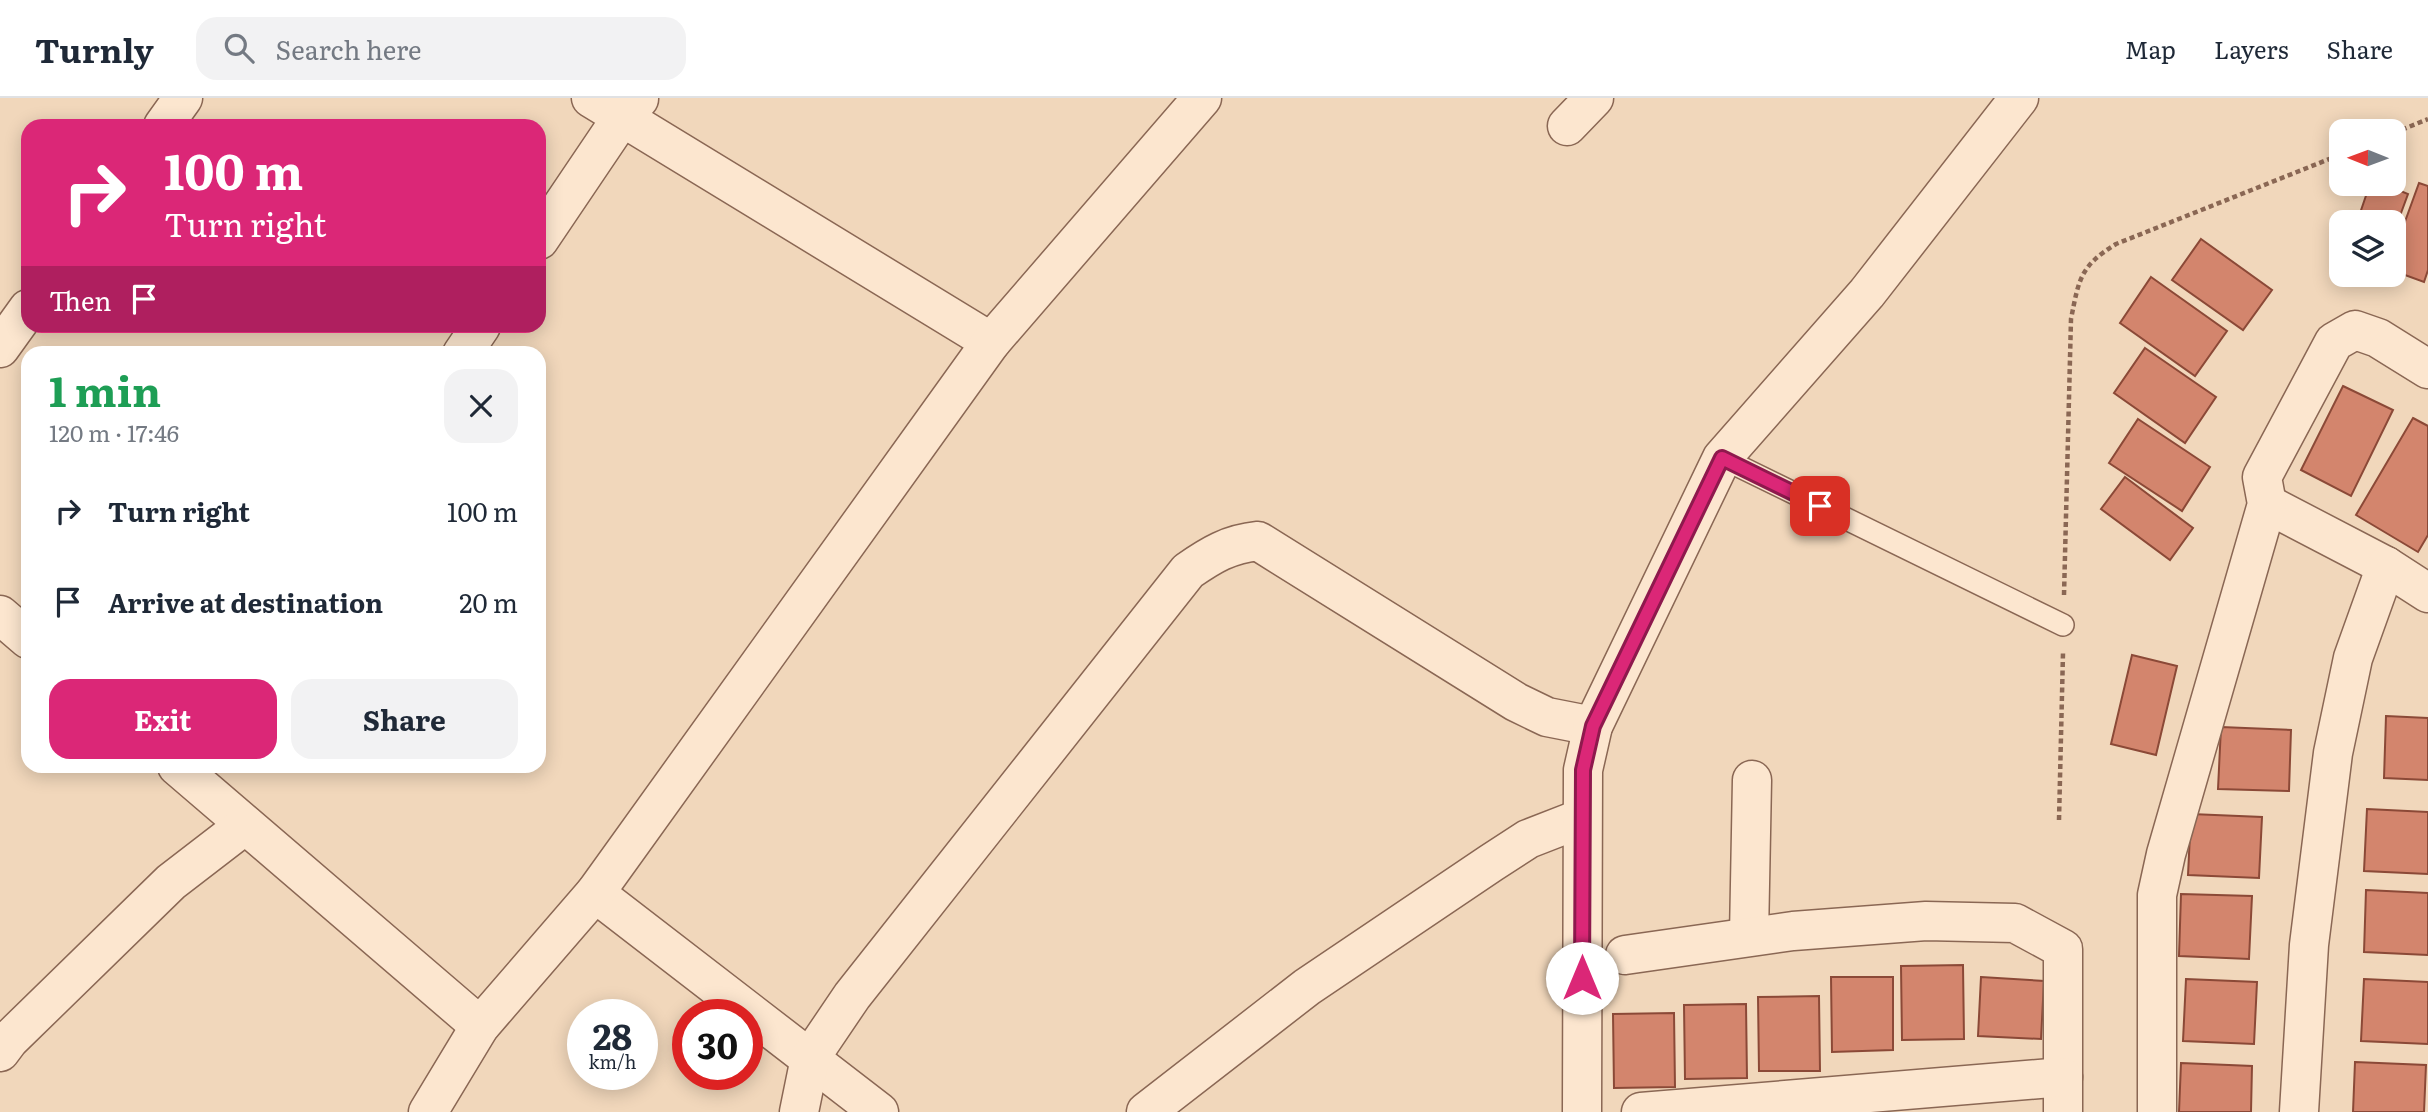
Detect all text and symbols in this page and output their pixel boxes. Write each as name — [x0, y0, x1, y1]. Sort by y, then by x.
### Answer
search box — [196, 17, 686, 80]
text: Turnly — [35, 24, 154, 73]
icon: search — [220, 29, 258, 67]
text: Search here — [276, 29, 421, 68]
text: Map — [2125, 31, 2176, 66]
text: Layers — [2214, 31, 2288, 66]
text: Share — [2326, 31, 2393, 66]
north arrow — [2329, 119, 2406, 196]
map controls — [2329, 119, 2406, 287]
text: 100 m — [164, 132, 303, 205]
icon: right — [49, 147, 140, 238]
text: Turn right — [164, 199, 326, 247]
button: layers — [2329, 210, 2406, 287]
text: Then — [49, 280, 111, 319]
icon: arrive — [125, 280, 163, 318]
text: 1 min — [49, 358, 161, 420]
button: close — [444, 369, 518, 443]
text: 120 m · 17:46 — [49, 415, 179, 449]
pin — [1790, 476, 1850, 536]
icon: arrive — [1801, 487, 1839, 525]
text: Turn right — [108, 491, 250, 530]
text: 100 m — [447, 491, 518, 530]
icon: right — [49, 492, 87, 530]
text: Arrive at destination — [108, 582, 383, 621]
text: 20 m — [459, 582, 518, 621]
icon: arrive — [49, 583, 87, 621]
button: Exit — [49, 679, 277, 759]
button: Share — [291, 679, 518, 759]
position arrow — [1545, 941, 1619, 1015]
speed limit sign: 30 — [672, 999, 763, 1090]
text: 28 — [593, 1009, 632, 1061]
text: km/h — [589, 1048, 636, 1075]

